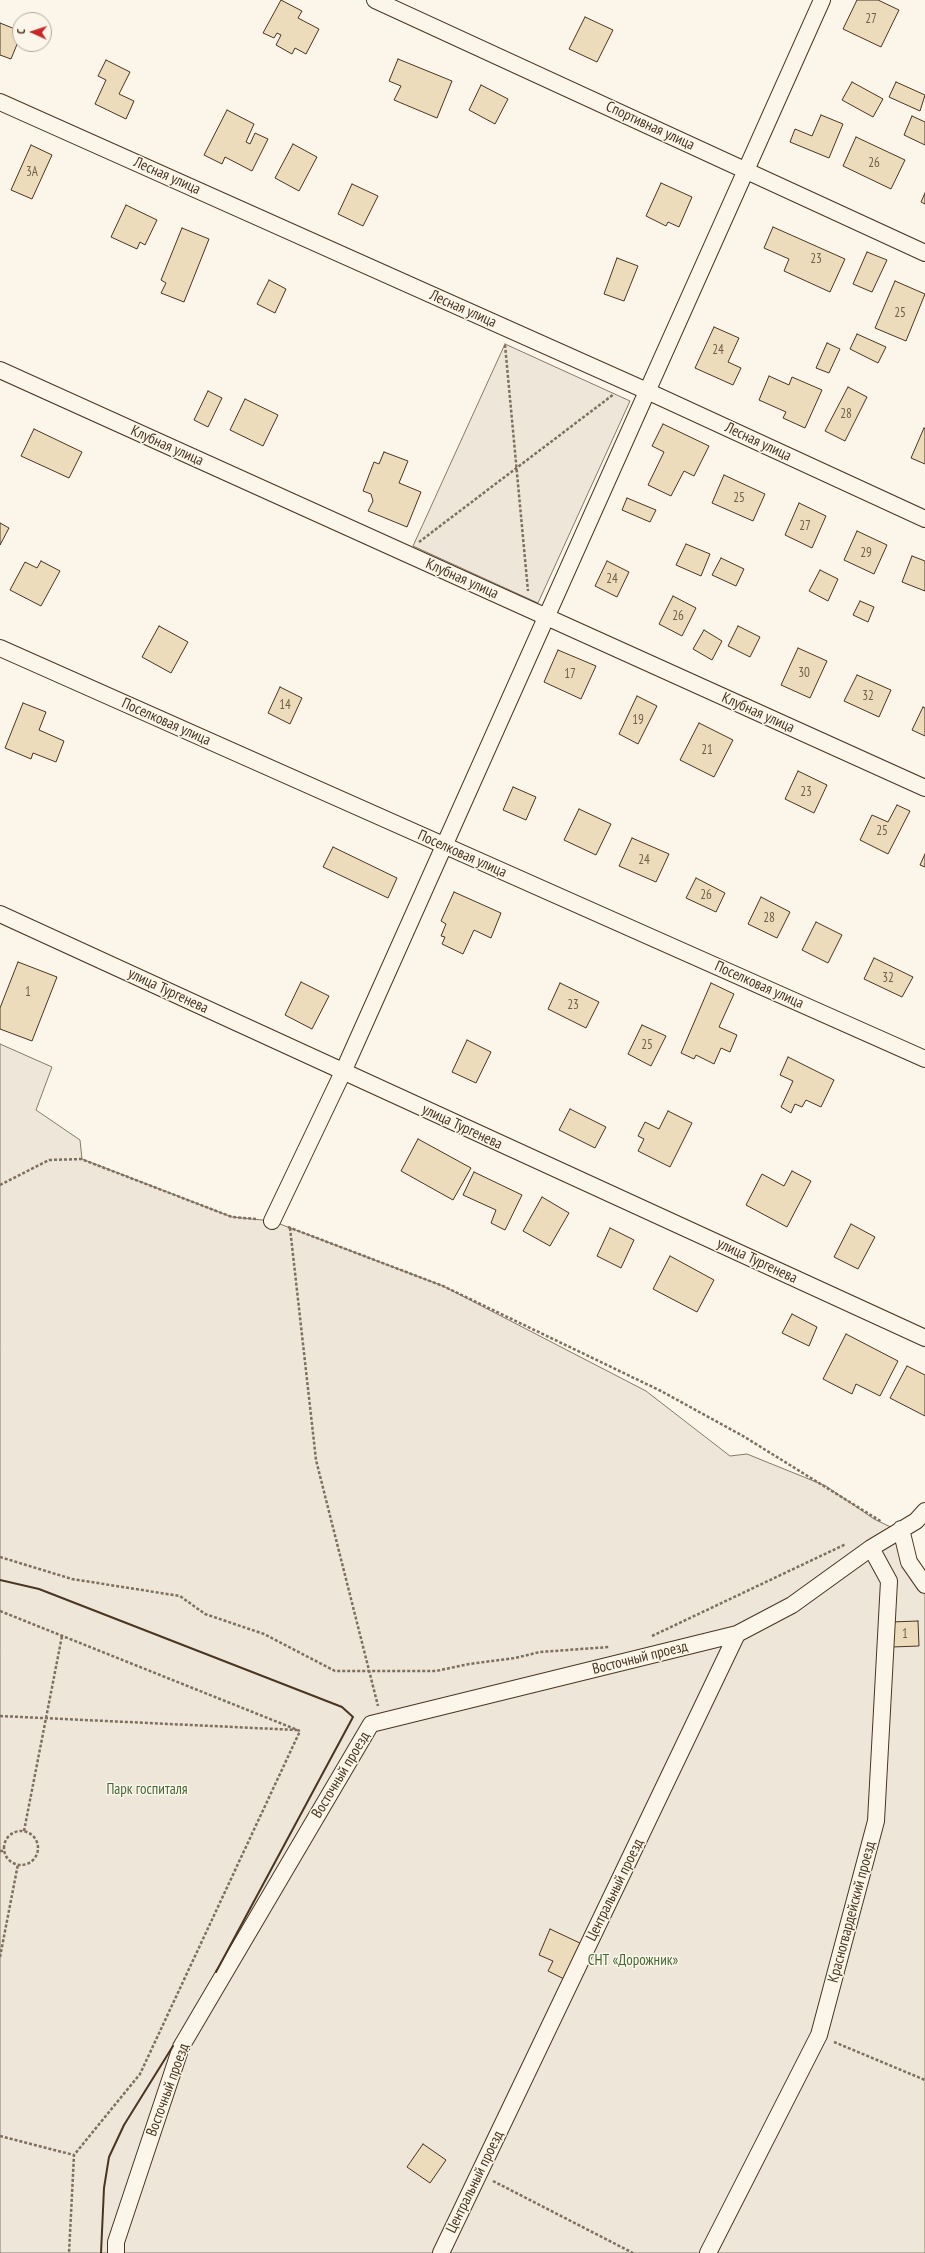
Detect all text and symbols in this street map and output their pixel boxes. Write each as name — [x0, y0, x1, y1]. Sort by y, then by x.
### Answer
house number: 27 — [865, 11, 877, 27]
north arrow — [12, 12, 52, 52]
text: С — [14, 29, 28, 34]
street label: Спортивная улица — [603, 98, 697, 154]
street label: Лесная улица — [131, 153, 203, 199]
house number: 26 — [868, 155, 880, 171]
house number: 3А — [26, 164, 38, 180]
house number: 23 — [810, 251, 822, 267]
street label: Лесная улица — [427, 286, 499, 332]
house number: 25 — [894, 305, 906, 321]
house number: 24 — [712, 342, 724, 358]
house number: 28 — [840, 406, 852, 422]
street label: Лесная улица — [722, 419, 794, 465]
street label: Клубная улица — [128, 422, 206, 470]
house number: 25 — [733, 490, 745, 506]
house number: 27 — [799, 518, 811, 534]
house number: 29 — [860, 545, 872, 561]
street label: Клубная улица — [423, 555, 501, 603]
house number: 24 — [606, 571, 618, 587]
house number: 26 — [672, 608, 684, 624]
house number: 30 — [798, 665, 810, 681]
house number: 17 — [564, 666, 576, 682]
house number: 32 — [862, 688, 874, 704]
street label: Клубная улица — [719, 689, 797, 737]
street label: Поселковая улица — [119, 694, 213, 750]
house number: 14 — [279, 697, 291, 713]
house number: 19 — [632, 712, 644, 728]
house number: 21 — [701, 742, 713, 758]
house number: 23 — [800, 784, 812, 800]
house number: 25 — [876, 823, 888, 839]
street label: Поселковая улица — [415, 826, 509, 882]
house number: 24 — [638, 852, 650, 868]
house number: 26 — [700, 887, 712, 903]
house number: 28 — [763, 910, 775, 926]
street label: Поселковая улица — [712, 957, 806, 1013]
street label: улица Тургенева — [125, 965, 211, 1017]
house number: 32 — [882, 970, 894, 986]
house number: 1 — [25, 984, 31, 1000]
house number: 23 — [567, 997, 579, 1013]
house number: 25 — [641, 1037, 653, 1053]
street label: улица Тургенева — [419, 1101, 505, 1153]
street label: улица Тургенева — [714, 1235, 800, 1287]
house number: 1 — [902, 1626, 908, 1642]
street label: Восточный проезд — [590, 1637, 690, 1679]
street label: Восточный проезд — [308, 1729, 374, 1821]
park label: Парк госпиталя — [106, 1781, 188, 1799]
street label: Центральный проезд — [582, 1836, 648, 1944]
street label: Красногвардейский проезд — [824, 1839, 880, 1985]
park label: СНТ «Дорожник» — [588, 1952, 678, 1970]
street label: Восточный проезд — [143, 2041, 193, 2139]
street label: Центральный проезд — [442, 2128, 508, 2236]

